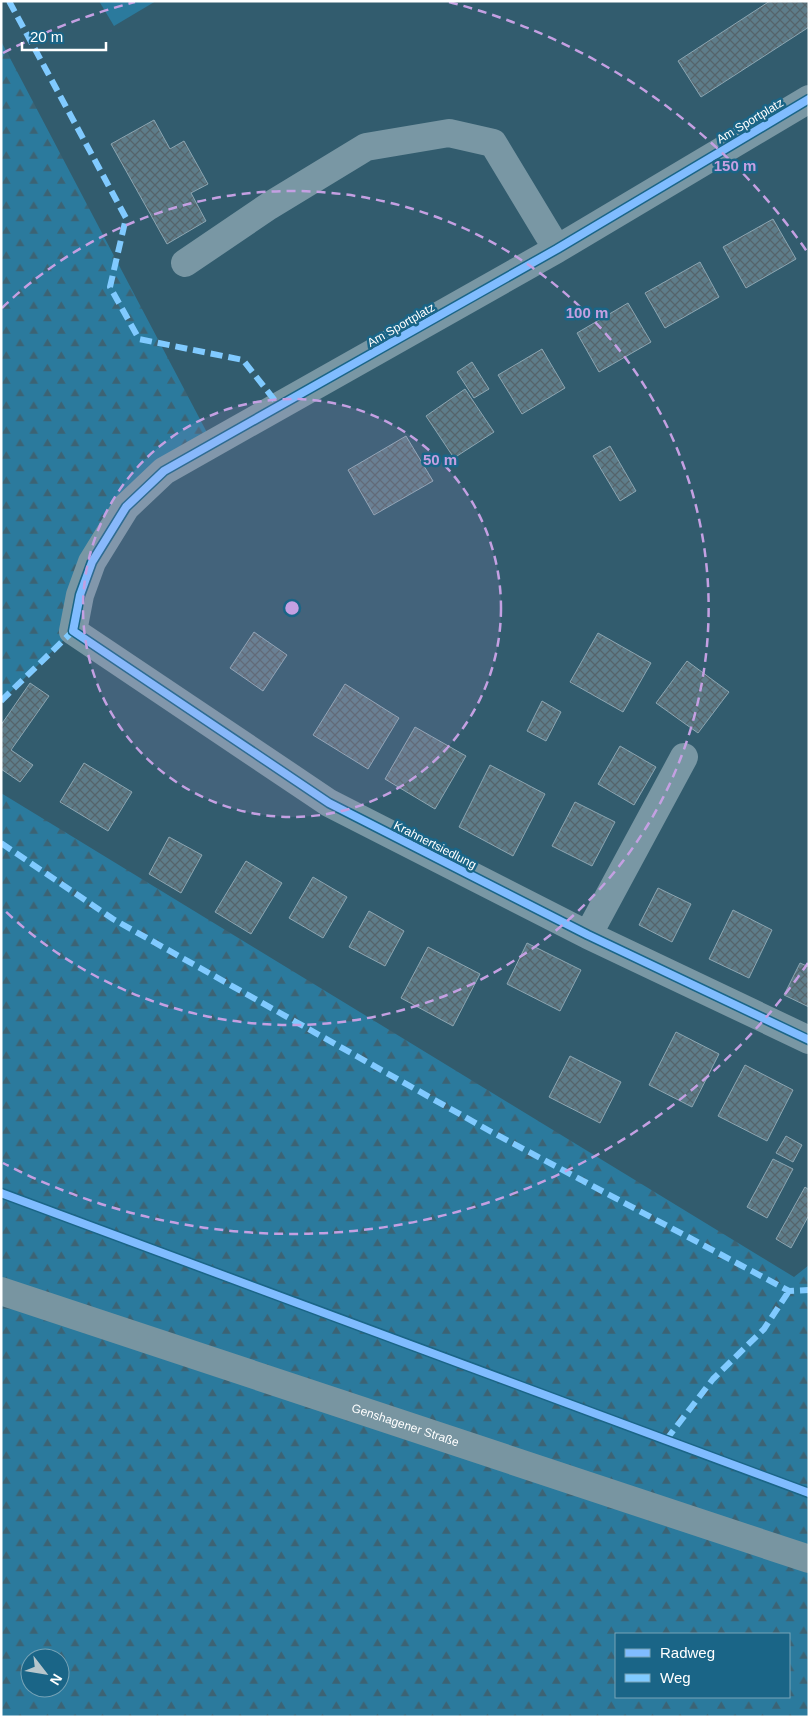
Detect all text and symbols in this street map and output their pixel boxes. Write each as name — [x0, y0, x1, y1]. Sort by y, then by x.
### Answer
scale bar — [22, 20, 106, 52]
text: 20 m — [30, 28, 63, 45]
street label: Am Sportplatz — [714, 96, 786, 146]
text: 150 m — [714, 157, 756, 174]
street label: Am Sportplatz — [365, 300, 437, 350]
text: 100 m — [566, 304, 608, 321]
text: 50 m — [423, 451, 457, 468]
centre of rings — [283, 599, 301, 617]
street label: Krahnertsiedlung — [391, 818, 479, 872]
street label: Genshagener Straße — [350, 1401, 461, 1450]
legend — [615, 1633, 790, 1698]
text: Radweg — [660, 1644, 715, 1661]
north arrow — [20, 1648, 70, 1698]
text: Weg — [660, 1669, 691, 1686]
text: N — [47, 1671, 66, 1688]

